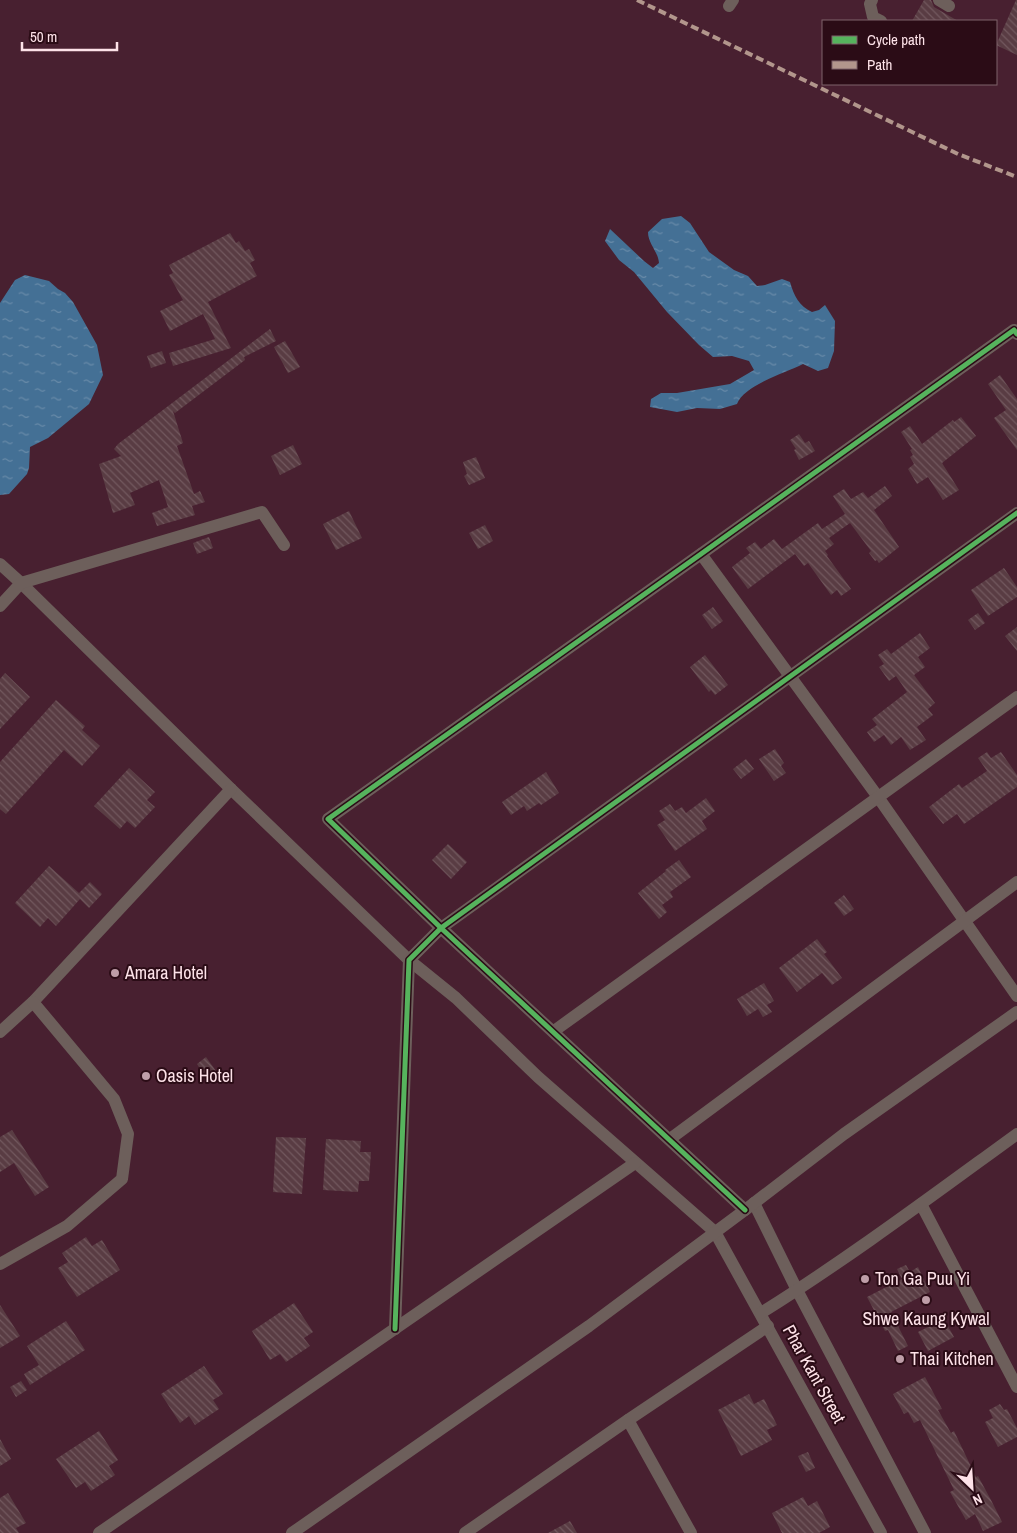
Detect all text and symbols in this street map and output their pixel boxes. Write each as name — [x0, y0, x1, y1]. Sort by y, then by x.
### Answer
scale bar — [22, 20, 118, 52]
legend — [822, 20, 997, 85]
text: 50 m — [30, 26, 57, 47]
text: Cycle path — [867, 29, 925, 50]
text: Path — [867, 54, 892, 75]
place label: Amara Hotel — [124, 960, 207, 985]
marker: Amara Hotel — [109, 967, 121, 979]
place label: Oasis Hotel — [156, 1063, 233, 1088]
marker: Oasis Hotel — [140, 1070, 152, 1082]
place label: Ton Ga Puu Yi — [875, 1266, 970, 1291]
marker: Ton Ga Puu Yi — [859, 1273, 871, 1285]
marker: Shwe Kaung Kywal — [920, 1294, 932, 1306]
place label: Shwe Kaung Kywal — [862, 1306, 990, 1331]
street label: Phar Kant Street — [777, 1320, 852, 1428]
place label: Thai Kitchen — [910, 1346, 994, 1371]
marker: Thai Kitchen — [894, 1353, 906, 1365]
north arrow — [947, 1463, 997, 1513]
text: N — [970, 1490, 985, 1510]

